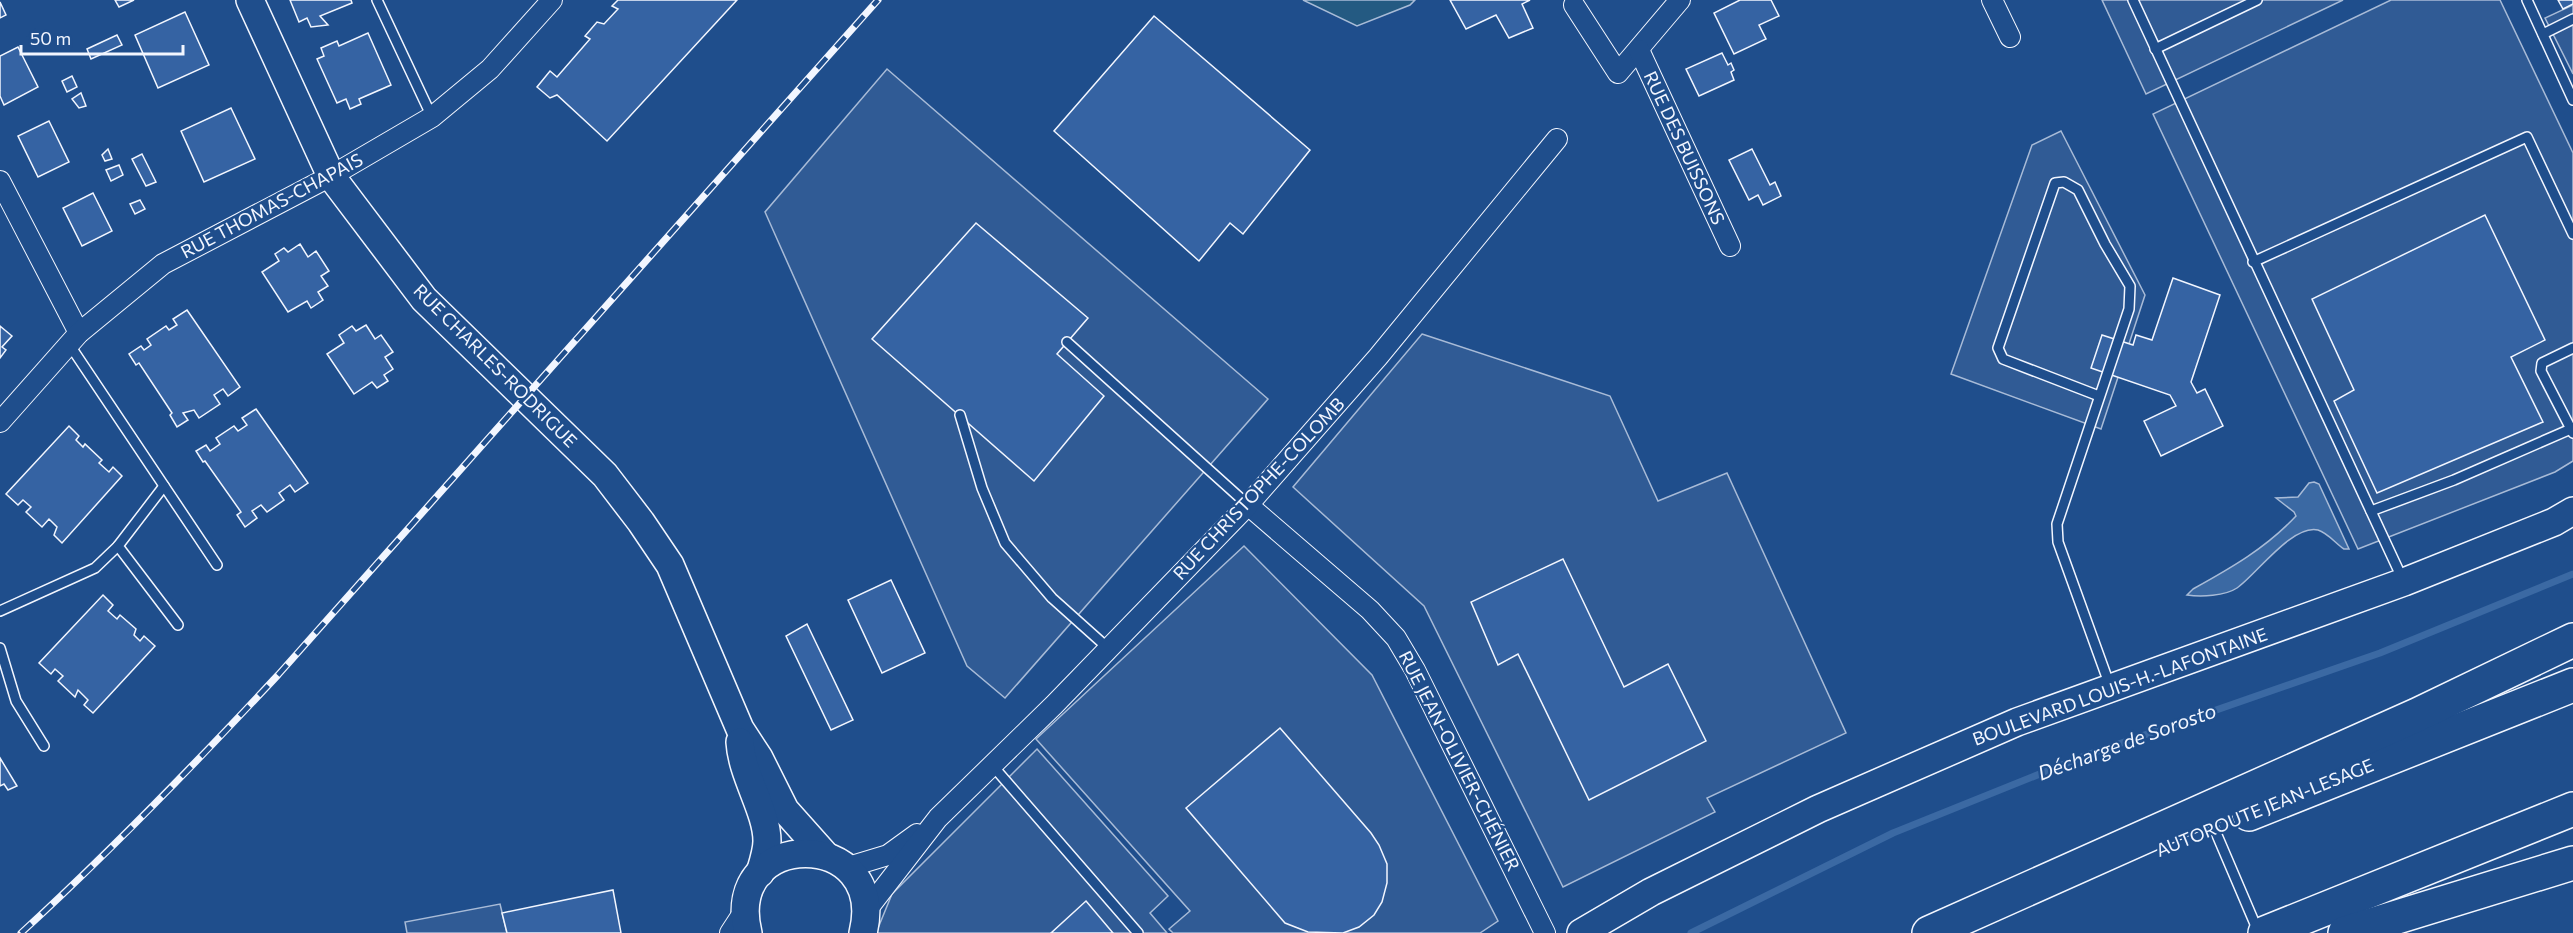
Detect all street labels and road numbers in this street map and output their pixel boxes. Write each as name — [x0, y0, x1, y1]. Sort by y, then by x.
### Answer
street label: RUE DES BUISSONS — [1640, 67, 1730, 228]
street label: RUE THOMAS-CHAPAIS — [177, 148, 366, 262]
street label: RUE CHARLES-RODRIGUE — [409, 279, 582, 452]
street label: RUE CHRISTOPHE-COLOMB — [1168, 393, 1349, 584]
street label: BOULEVARD LOUIS-H.-LAFONTAINE — [1969, 622, 2270, 750]
street label: RUE JEAN-OLIVIER-CHÉNIER — [1395, 647, 1525, 874]
street label: AUTOROUTE JEAN-LESAGE — [2153, 753, 2377, 861]

